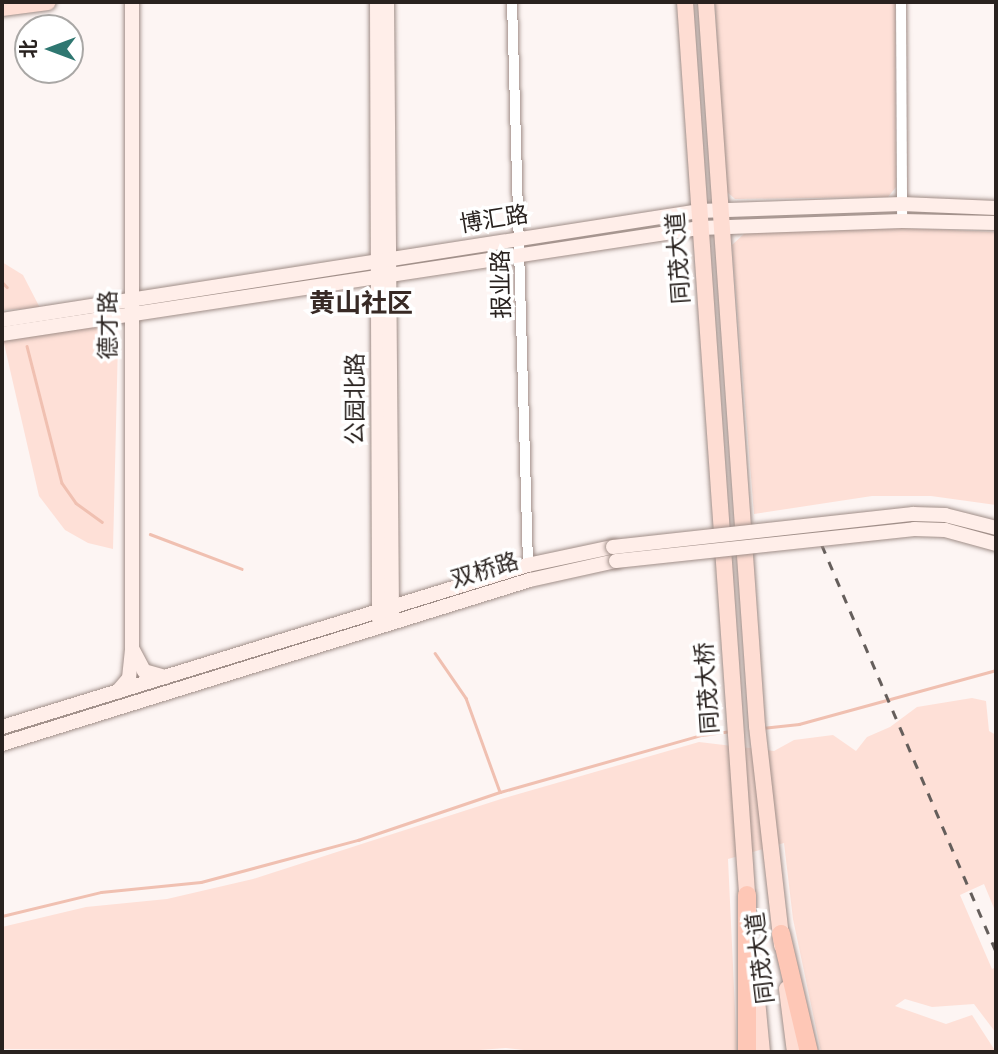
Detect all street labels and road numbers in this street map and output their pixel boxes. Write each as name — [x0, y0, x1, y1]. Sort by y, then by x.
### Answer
street label: 博汇路 — [458, 201, 530, 239]
street label: 同茂大道 — [662, 211, 696, 305]
street label: 报业路 — [488, 249, 516, 319]
street label: 德才路 — [95, 291, 123, 359]
street label: 公园北路 — [342, 353, 370, 445]
street label: 双桥路 — [448, 548, 522, 594]
street label: 同茂大桥 — [691, 641, 725, 735]
street label: 同茂大道 — [742, 911, 780, 1005]

